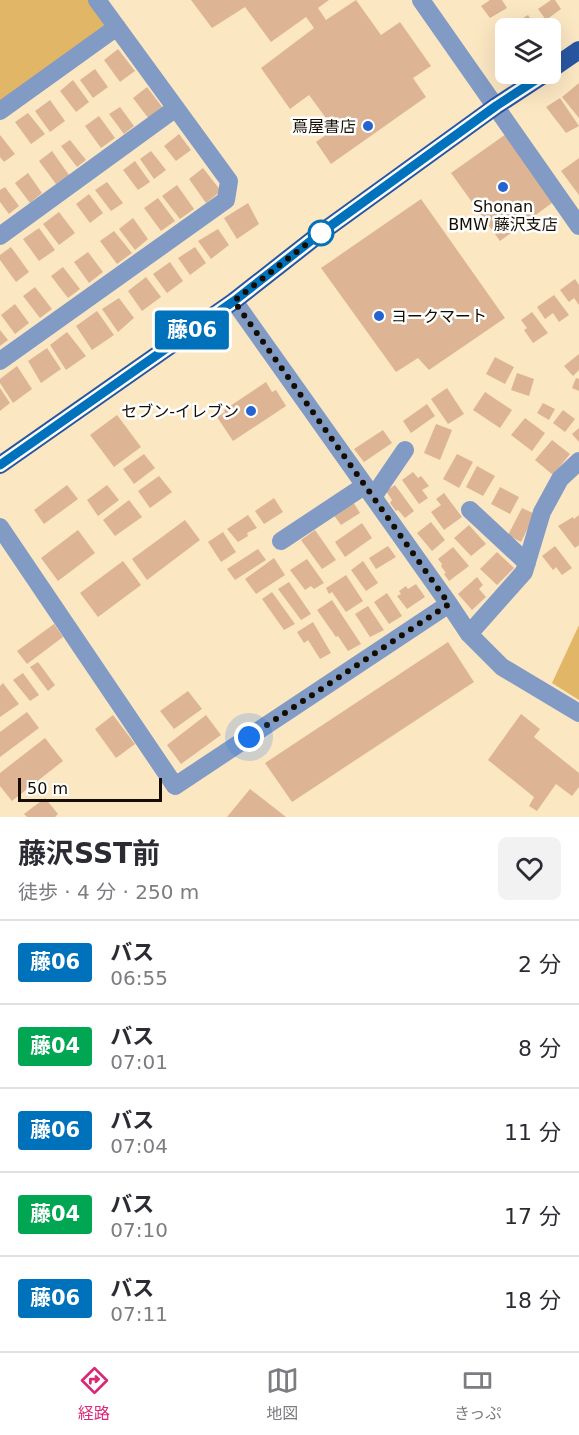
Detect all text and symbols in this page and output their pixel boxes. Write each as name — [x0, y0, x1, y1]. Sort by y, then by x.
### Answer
map controls — [495, 18, 561, 84]
button: layers — [495, 18, 561, 84]
place label: 蔦屋書店 — [292, 117, 356, 136]
marker: 蔦屋書店 — [361, 119, 375, 133]
marker: Shonan BMW 藤沢支店 — [496, 180, 510, 194]
place label: Shonan BMW 藤沢支店 — [448, 197, 558, 234]
unlabelled marker — [308, 220, 334, 246]
place label: ヨークマート — [391, 307, 487, 326]
marker: ヨークマート — [372, 309, 386, 323]
line badge: 藤06 — [158, 310, 226, 350]
text: 藤06 — [167, 318, 217, 342]
place label: セブン-イレブン — [121, 402, 239, 421]
marker: セブン-イレブン — [244, 404, 258, 418]
your location — [234, 722, 264, 752]
scale bar — [18, 775, 162, 802]
text: 50 m — [27, 779, 68, 798]
text: 藤沢SST前 — [18, 837, 160, 870]
button: heart — [498, 837, 561, 900]
text: 徒歩 · 4 分 · 250 m — [18, 880, 199, 904]
text: バス — [110, 940, 154, 965]
text: 藤06 — [30, 950, 80, 974]
text: 2 分 — [518, 952, 561, 977]
text: 06:55 — [110, 966, 168, 990]
text: バス — [110, 1024, 154, 1049]
text: 藤04 — [30, 1034, 80, 1058]
text: 8 分 — [518, 1036, 561, 1061]
text: 07:01 — [110, 1050, 168, 1074]
text: バス — [110, 1108, 154, 1133]
text: 藤06 — [30, 1118, 80, 1142]
text: 11 分 — [504, 1120, 561, 1145]
text: 07:04 — [110, 1134, 168, 1158]
text: バス — [110, 1192, 154, 1217]
text: 藤04 — [30, 1202, 80, 1226]
text: 17 分 — [504, 1204, 561, 1229]
text: 07:10 — [110, 1218, 168, 1242]
text: バス — [110, 1276, 154, 1301]
text: 藤06 — [30, 1286, 80, 1310]
text: 18 分 — [504, 1288, 561, 1313]
text: 07:11 — [110, 1302, 168, 1326]
tab: 経路 — [78, 1364, 111, 1424]
tab: 地図 — [266, 1364, 299, 1424]
tab: きっぷ — [454, 1364, 501, 1424]

